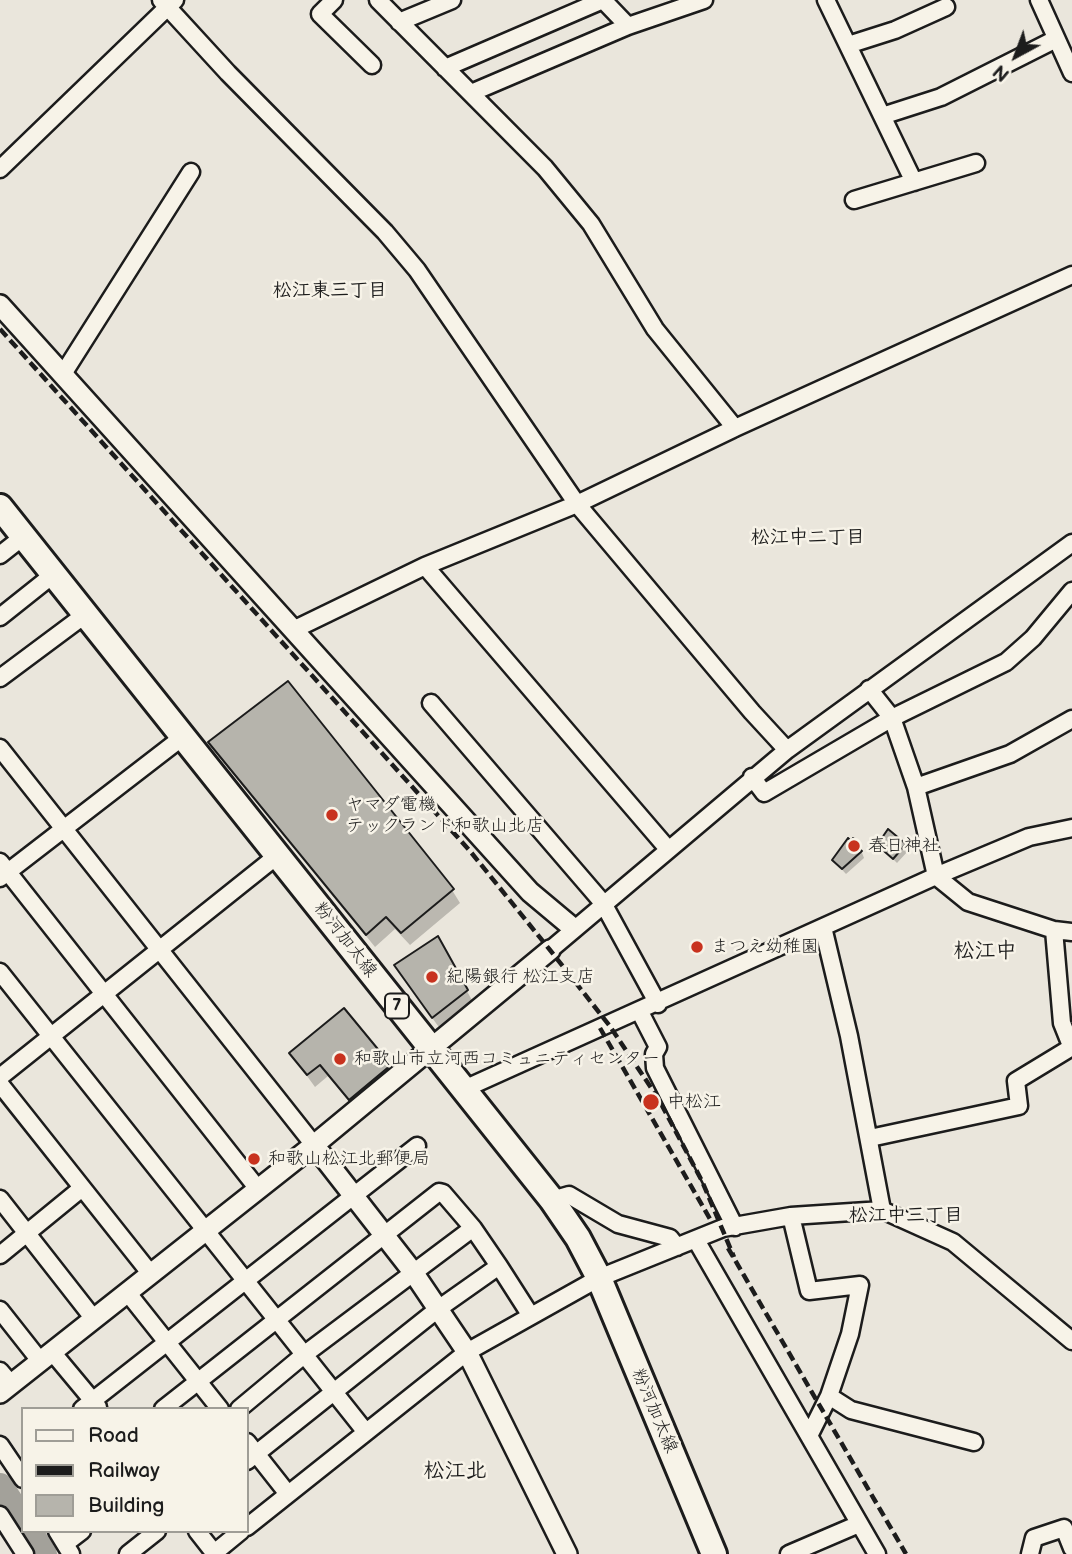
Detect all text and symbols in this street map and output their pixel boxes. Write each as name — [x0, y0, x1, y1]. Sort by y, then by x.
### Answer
north arrow — [981, 21, 1051, 91]
text: N — [989, 59, 1015, 86]
district label: 松江東三丁目 — [273, 280, 387, 302]
district label: 松江中二丁目 — [751, 527, 865, 549]
place label: ヤマダ電機 テックランド和歌山北店 — [346, 794, 544, 836]
marker: ヤマダ電機 テックランド和歌山北店 — [324, 807, 340, 823]
place label: 春日神社 — [868, 835, 940, 857]
marker: 春日神社 — [846, 838, 862, 854]
street label: 粉河加太線 — [309, 898, 381, 982]
place label: まつえ幼稚園 — [711, 936, 819, 958]
marker: まつえ幼稚園 — [689, 939, 705, 955]
district label: 松江中 — [954, 939, 1016, 965]
place label: 紀陽銀行 松江支店 — [446, 966, 595, 988]
marker: 紀陽銀行 松江支店 — [424, 969, 440, 985]
road number: 7 — [385, 994, 409, 1018]
place label: 和歌山市立河西コミュニティセンター — [354, 1048, 660, 1070]
marker: 和歌山市立河西コミュニティセンター — [332, 1051, 348, 1067]
place label: 中松江 — [667, 1091, 721, 1113]
marker: 中松江 — [641, 1092, 661, 1112]
place label: 和歌山松江北郵便局 — [268, 1148, 430, 1170]
marker: 和歌山松江北郵便局 — [246, 1151, 262, 1167]
district label: 松江中三丁目 — [849, 1205, 963, 1227]
street label: 粉河加太線 — [626, 1365, 682, 1457]
legend — [21, 1407, 248, 1533]
text: Road — [88, 1423, 139, 1448]
text: Railway — [88, 1458, 160, 1483]
district label: 松江北 — [424, 1459, 486, 1485]
text: Building — [88, 1493, 164, 1518]

